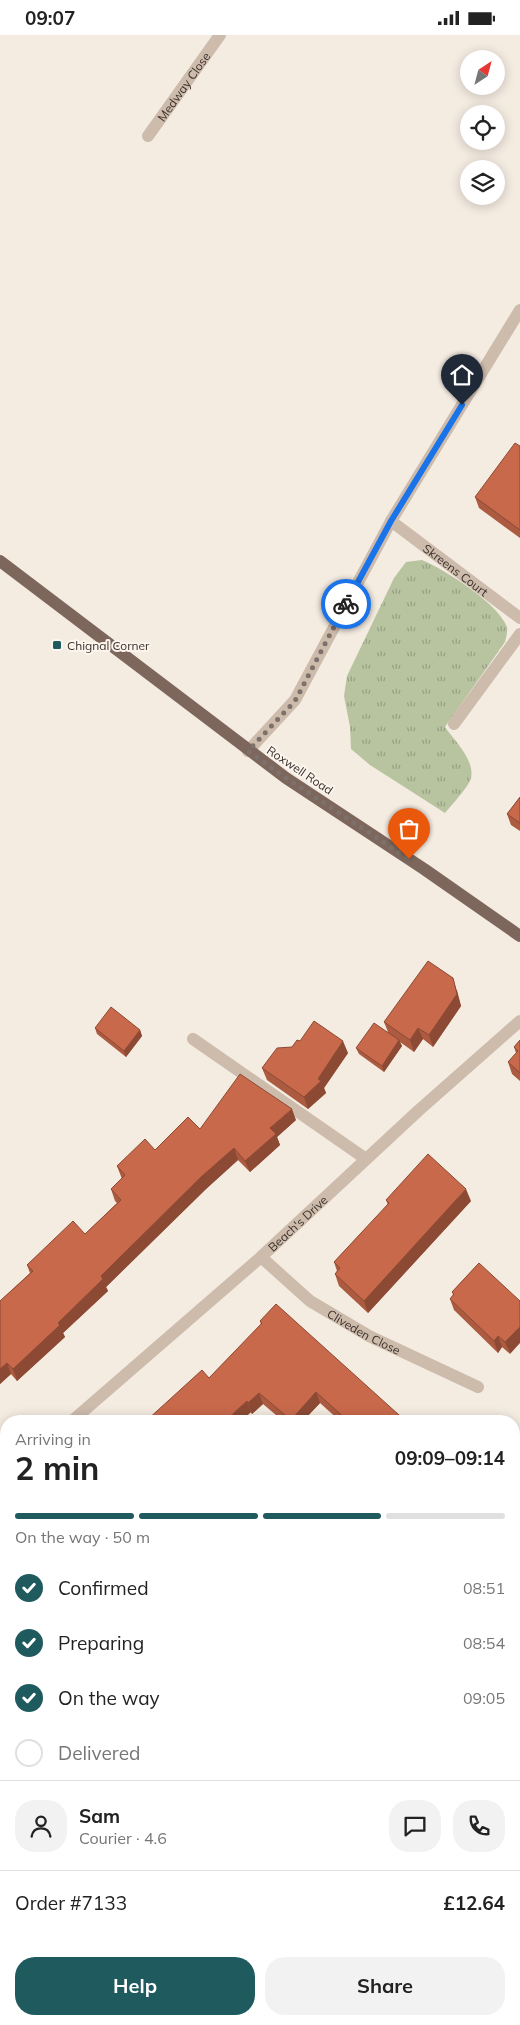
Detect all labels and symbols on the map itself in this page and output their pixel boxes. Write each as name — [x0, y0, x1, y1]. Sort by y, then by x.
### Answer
street label: Medway Close — [154, 49, 213, 124]
north arrow — [460, 50, 505, 95]
pin — [441, 354, 483, 405]
street label: Skreens Court — [420, 540, 491, 599]
courier — [321, 579, 371, 629]
place label: Chignal Corner — [67, 638, 150, 653]
marker: Chignal Corner — [51, 639, 63, 651]
street label: Roxwell Road — [264, 742, 336, 798]
pin — [388, 808, 430, 859]
street label: Beach's Drive — [265, 1192, 330, 1254]
street label: Cliveden Close — [325, 1306, 403, 1357]

